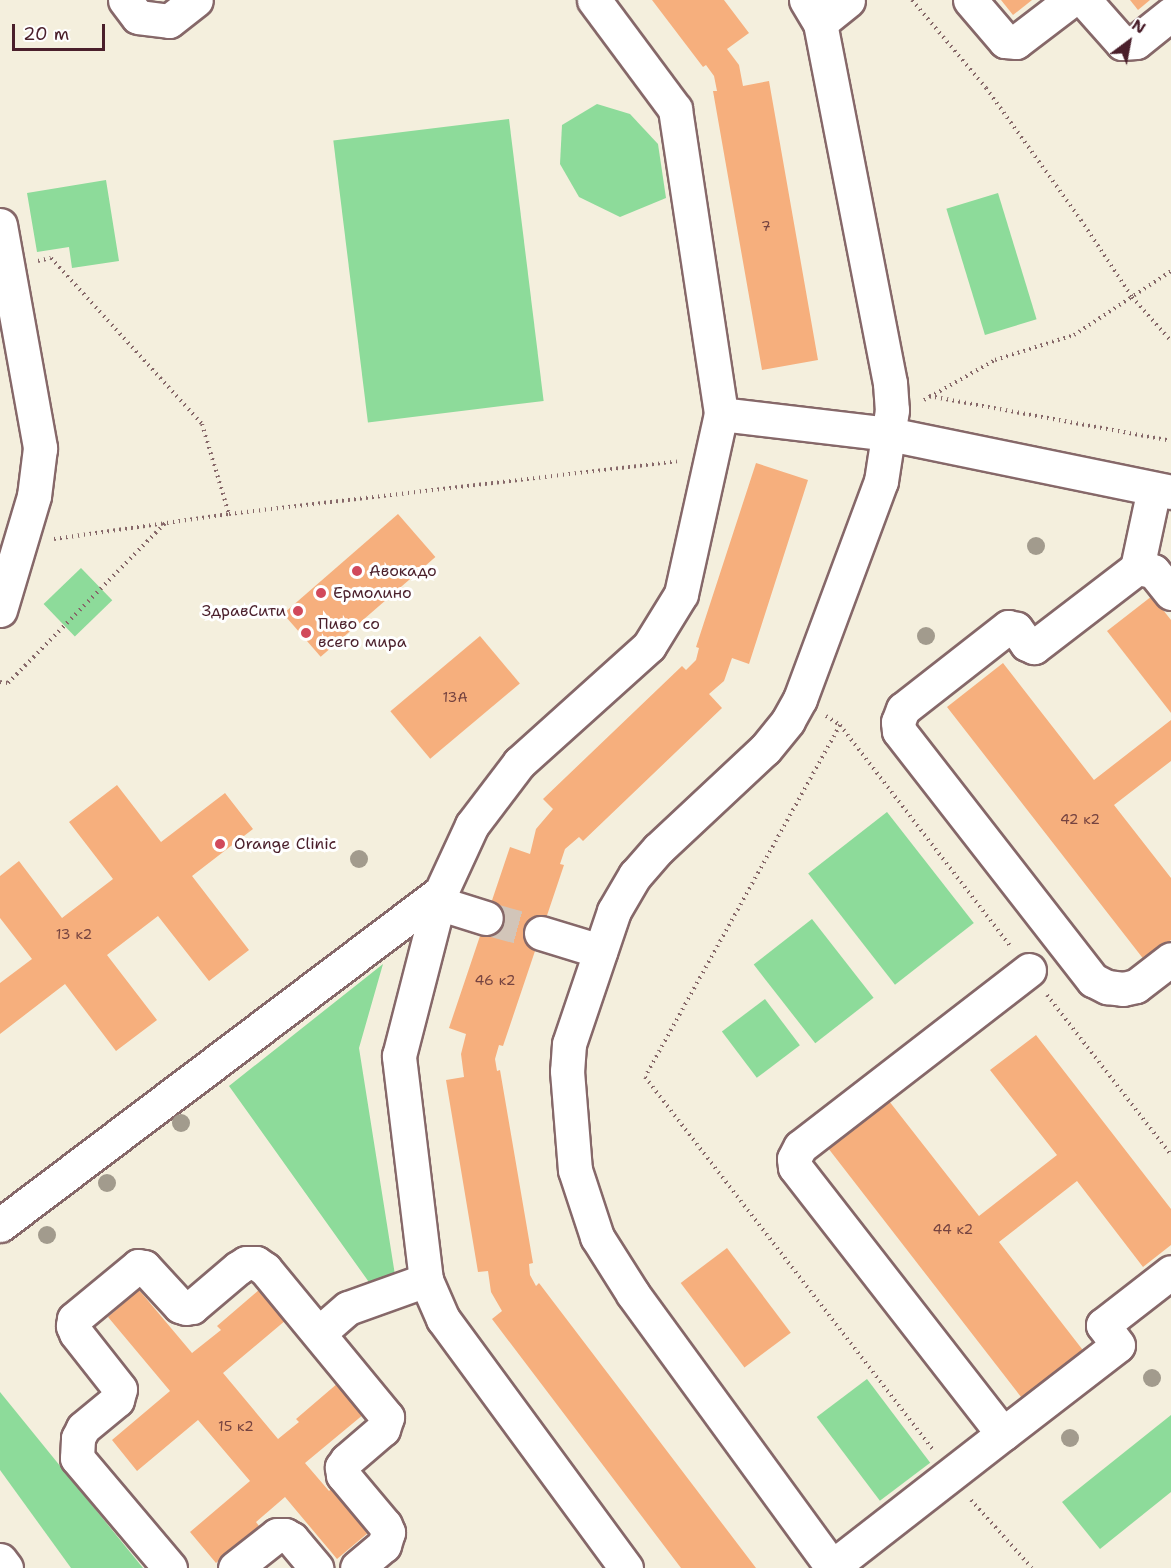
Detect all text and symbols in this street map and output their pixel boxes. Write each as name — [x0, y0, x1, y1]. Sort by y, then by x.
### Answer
scale bar — [15, 12, 108, 50]
north arrow — [1099, 12, 1159, 72]
text: N — [1128, 14, 1150, 39]
text: 20 m — [23, 22, 69, 46]
house number: 7 — [761, 218, 771, 234]
place label: Авокадо — [369, 561, 437, 581]
marker: Авокадо — [350, 564, 364, 578]
place label: Ермолино — [333, 583, 412, 603]
marker: Ермолино — [314, 586, 328, 600]
place label: ЗдравСити — [202, 601, 286, 621]
marker: ЗдравСити — [291, 604, 305, 618]
place label: Пиво со всего мира — [318, 614, 407, 652]
marker: Пиво со всего мира — [299, 626, 313, 640]
house number: 13А — [442, 689, 468, 705]
house number: 42 к2 — [1060, 811, 1100, 827]
place label: Orange Clinic — [234, 834, 337, 854]
marker: Orange Clinic — [211, 835, 229, 853]
house number: 13 к2 — [56, 926, 92, 942]
house number: 46 к2 — [475, 972, 515, 988]
house number: 44 к2 — [933, 1221, 973, 1237]
house number: 15 к2 — [218, 1418, 254, 1434]

